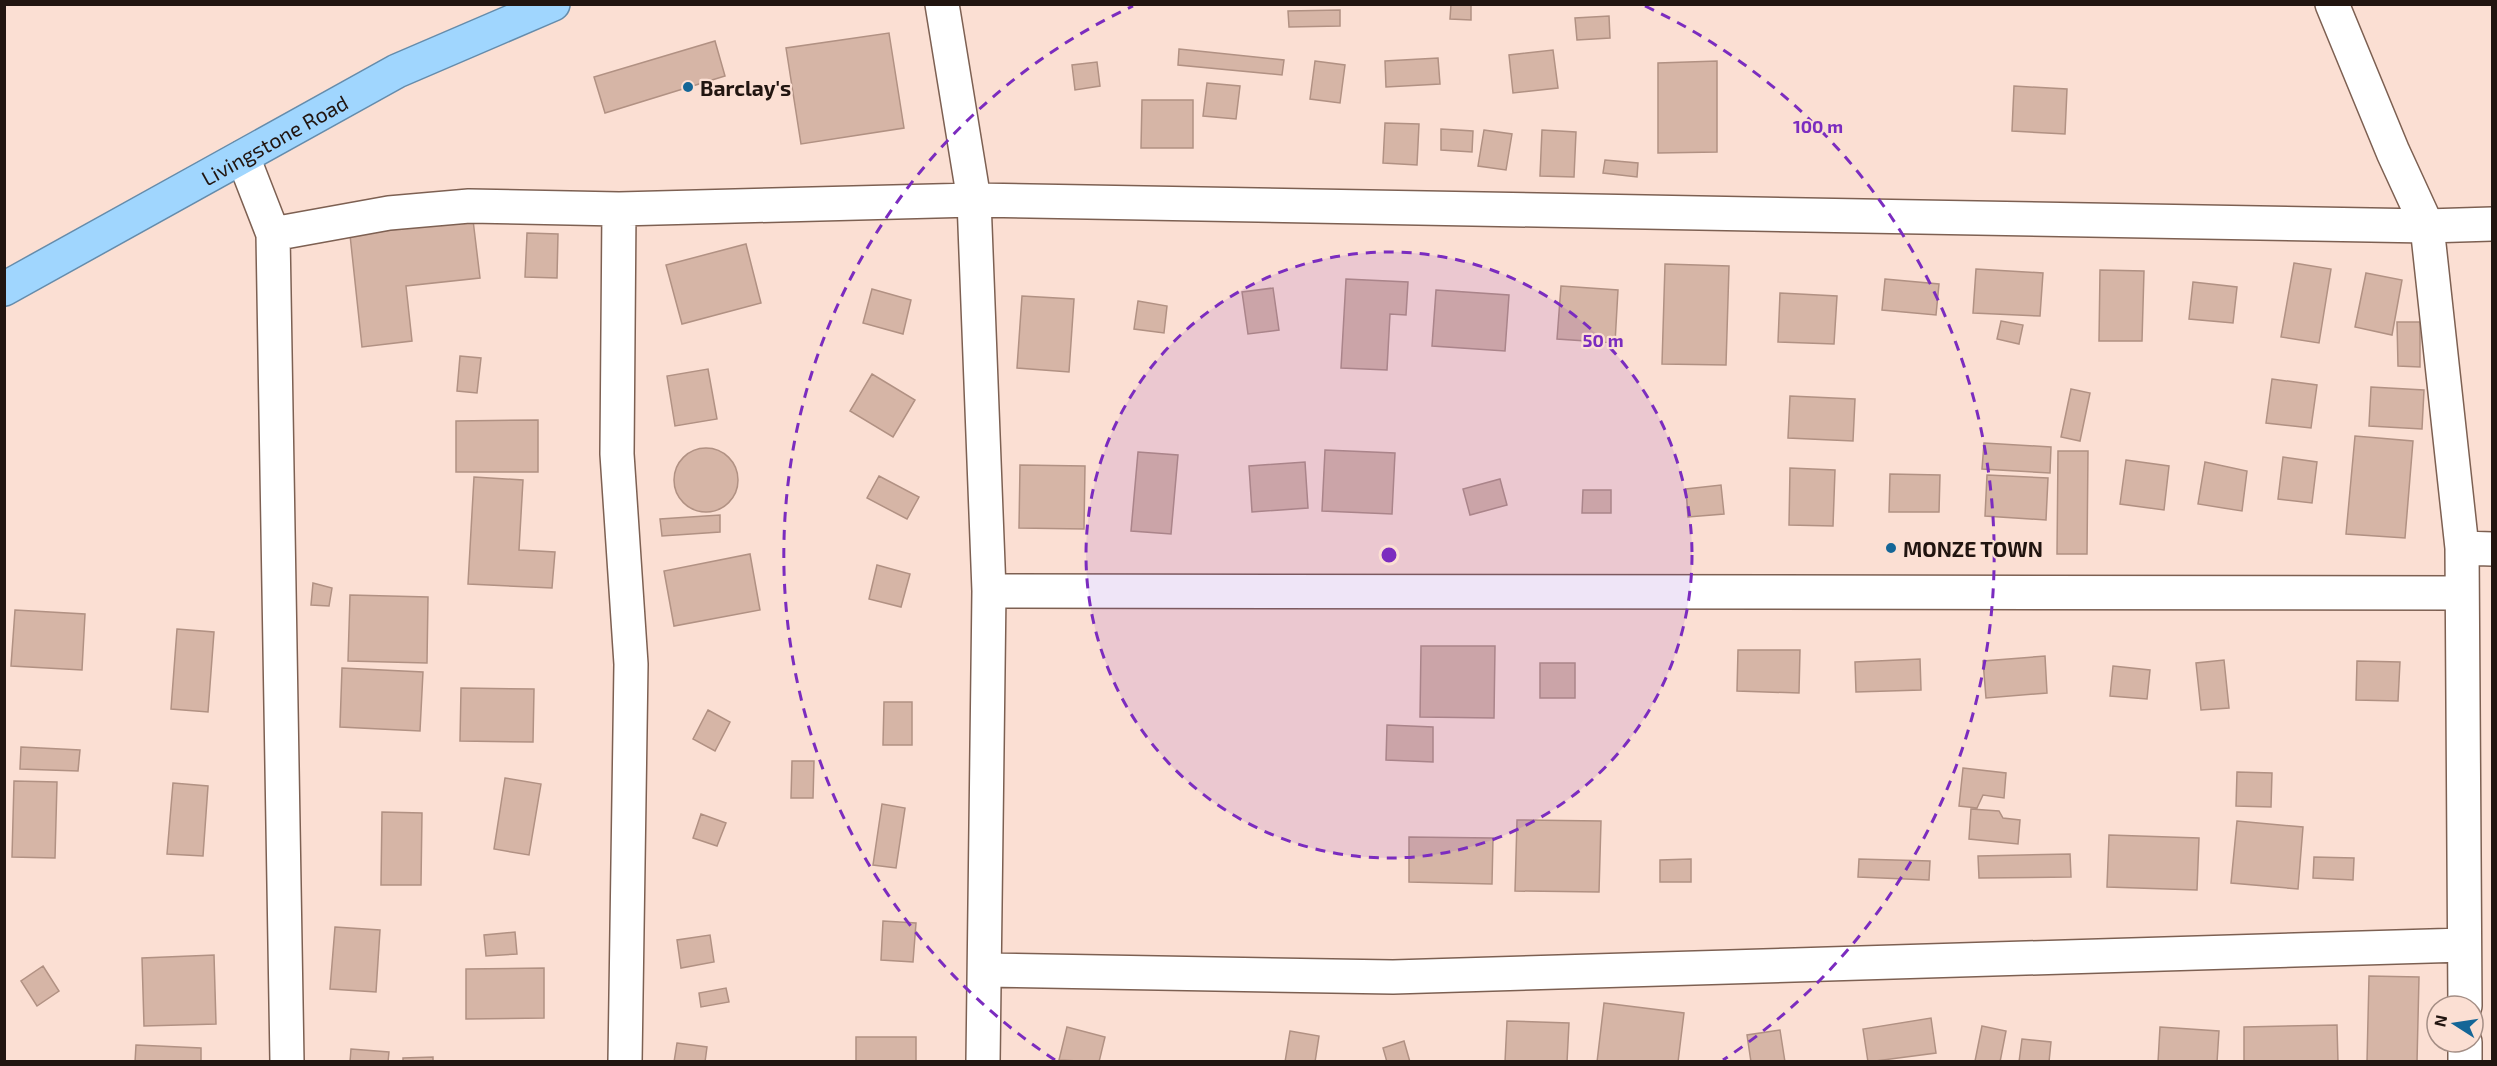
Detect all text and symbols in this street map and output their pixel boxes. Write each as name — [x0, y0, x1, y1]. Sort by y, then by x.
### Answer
place label: Barclay's — [700, 75, 791, 101]
marker: Barclay's — [681, 80, 695, 94]
street label: Livingstone Road — [197, 89, 352, 190]
text: 100 m — [1793, 115, 1843, 137]
text: 50 m — [1582, 329, 1624, 351]
place label: MONZE TOWN — [1903, 536, 2043, 561]
marker: MONZE TOWN — [1884, 541, 1898, 555]
centre of rings — [1379, 545, 1399, 565]
north arrow — [2425, 994, 2485, 1054]
text: N — [2429, 1013, 2450, 1028]

